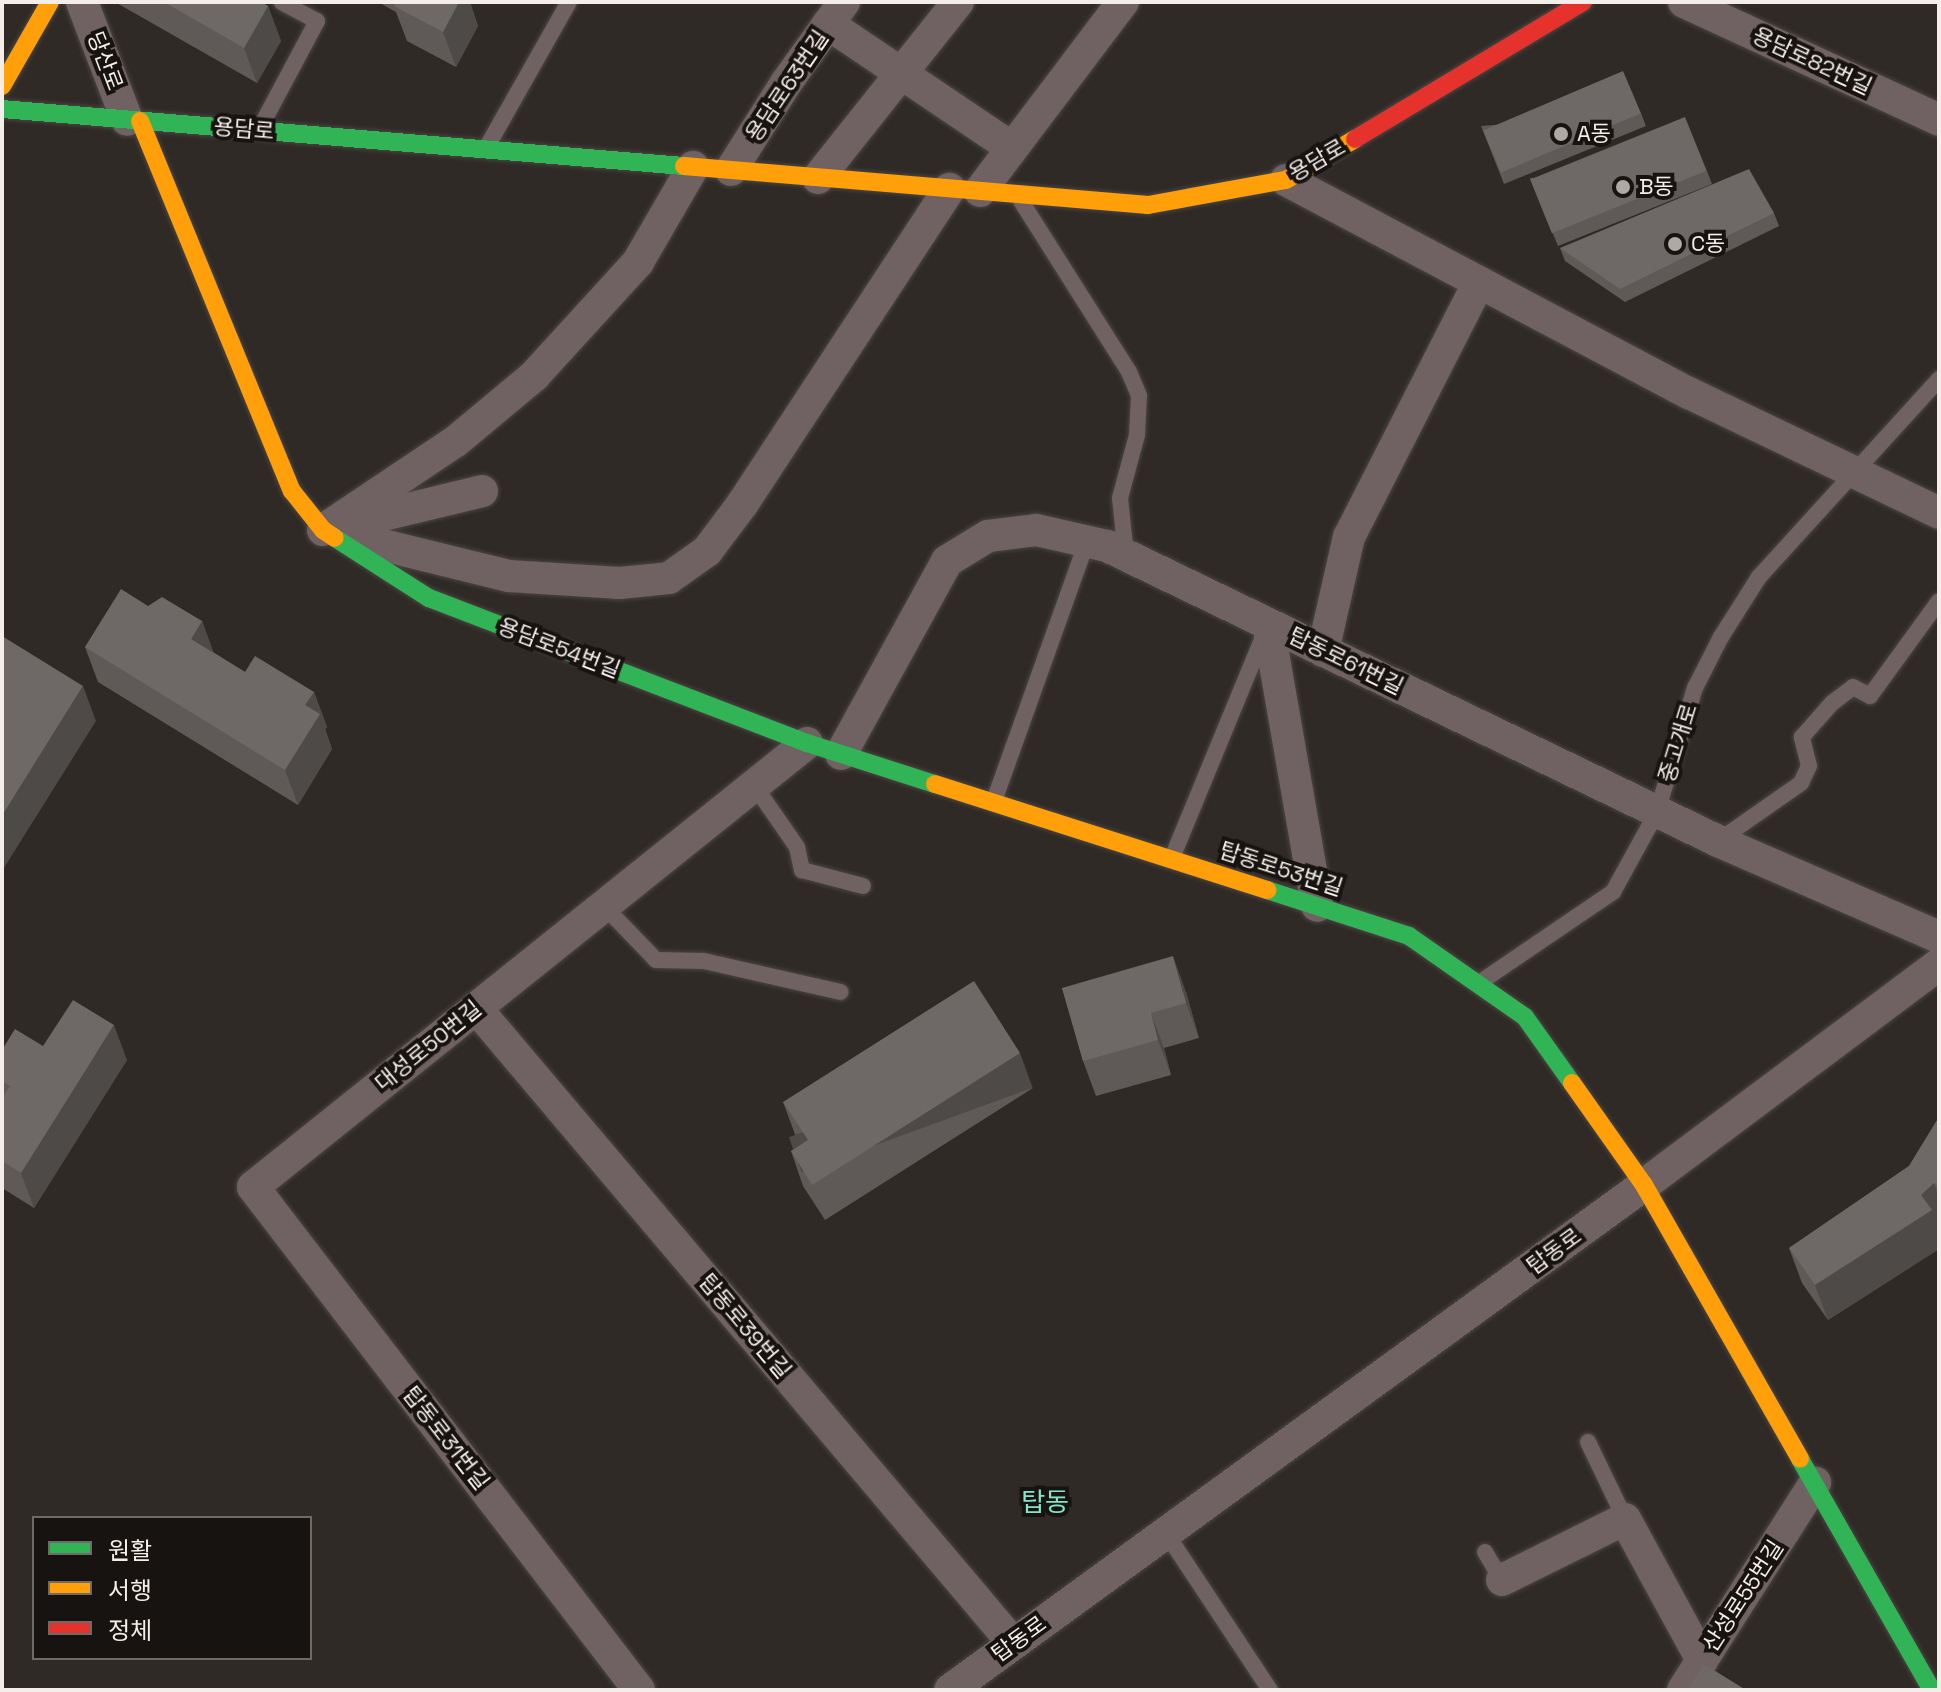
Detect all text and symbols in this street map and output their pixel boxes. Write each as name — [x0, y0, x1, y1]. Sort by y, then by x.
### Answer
street label: 용담로82번길 — [1748, 22, 1876, 100]
street label: 용담로63번길 — [740, 26, 834, 146]
street label: 당산로 — [82, 28, 128, 94]
street label: 용담로 — [213, 113, 275, 145]
place label: A동 — [1577, 121, 1611, 147]
marker: A동 — [1552, 125, 1570, 143]
street label: 용담로 — [1284, 133, 1350, 187]
place label: B동 — [1639, 174, 1674, 200]
marker: B동 — [1614, 178, 1632, 196]
place label: C동 — [1691, 231, 1725, 257]
marker: C동 — [1666, 235, 1684, 253]
street label: 용담로54번길 — [494, 613, 624, 683]
street label: 탑동로61번길 — [1285, 622, 1407, 700]
street label: 중고개로 — [1654, 700, 1702, 786]
street label: 탑동로53번길 — [1216, 837, 1346, 901]
street label: 대성로50번길 — [370, 995, 486, 1097]
street label: 탑동로 — [1522, 1222, 1586, 1280]
street label: 탑동로39번길 — [694, 1269, 796, 1383]
street label: 탑동로31번길 — [398, 1381, 494, 1495]
district label: 탑동 — [1021, 1487, 1069, 1519]
legend — [32, 1516, 312, 1660]
text: 원활 — [108, 1535, 152, 1566]
street label: 산성로55번길 — [1697, 1535, 1789, 1657]
text: 서행 — [108, 1575, 152, 1606]
street label: 탑동로 — [987, 1610, 1051, 1668]
text: 정체 — [108, 1615, 152, 1646]

